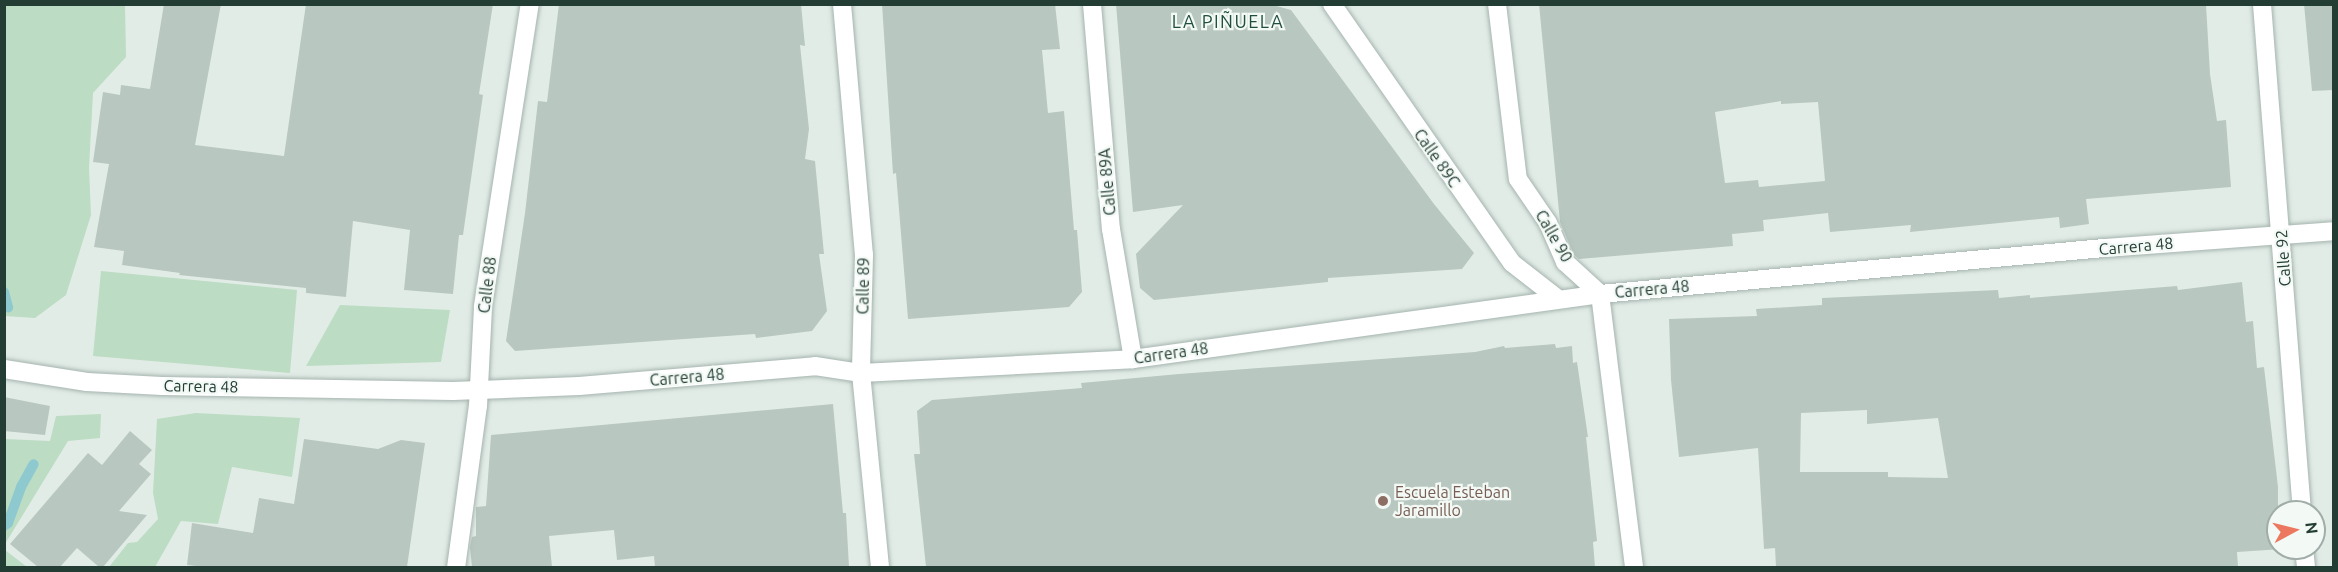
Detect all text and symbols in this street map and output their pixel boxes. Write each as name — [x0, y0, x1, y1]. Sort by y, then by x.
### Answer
district label: LA PIÑUELA — [1172, 10, 1284, 32]
street label: Calle 89C — [1410, 125, 1464, 191]
street label: Calle 89A — [1095, 148, 1119, 216]
street label: Calle 90 — [1531, 207, 1577, 265]
street label: Calle 92 — [2271, 229, 2295, 287]
street label: Carrera 48 — [2098, 233, 2174, 259]
street label: Calle 88 — [474, 256, 500, 314]
street label: Calle 89 — [853, 257, 873, 315]
street label: Carrera 48 — [1614, 276, 1690, 302]
street label: Carrera 48 — [1133, 338, 1209, 368]
street label: Carrera 48 — [649, 364, 725, 390]
street label: Carrera 48 — [163, 376, 239, 396]
place label: Escuela Esteban Jaramillo — [1395, 482, 1510, 520]
marker: Escuela Esteban Jaramillo — [1376, 494, 1390, 508]
north arrow — [2266, 500, 2326, 560]
text: N — [2302, 521, 2322, 535]

